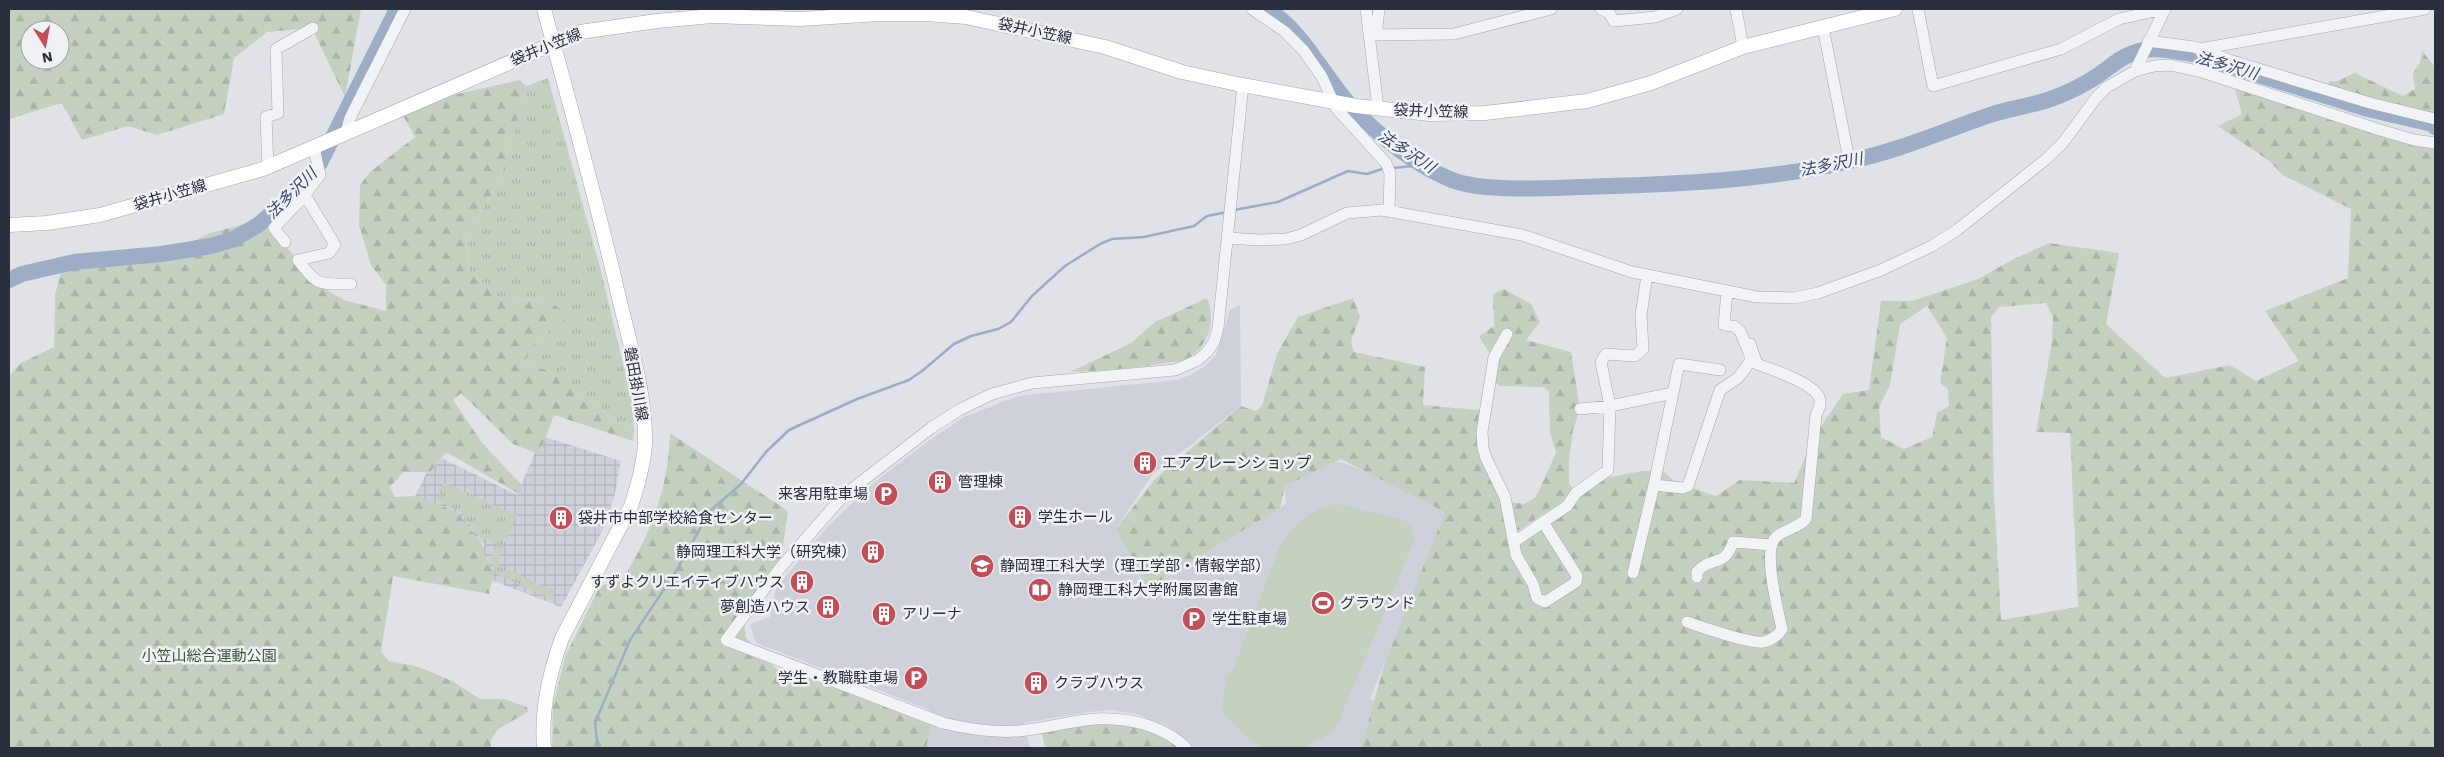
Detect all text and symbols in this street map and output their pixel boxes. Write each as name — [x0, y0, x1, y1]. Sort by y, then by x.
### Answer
street label: 袋井小笠線 — [996, 14, 1074, 48]
north arrow — [20, 20, 70, 70]
street label: 袋井小笠線 — [508, 25, 584, 69]
water label: 法多沢川 — [2193, 48, 2262, 84]
text: N — [41, 49, 54, 67]
street label: 袋井小笠線 — [1393, 101, 1469, 121]
water label: 法多沢川 — [1375, 126, 1440, 178]
water label: 法多沢川 — [1798, 149, 1866, 180]
water label: 法多沢川 — [262, 163, 322, 223]
street label: 袋井小笠線 — [131, 176, 209, 214]
street label: 磐田掛川線 — [621, 345, 651, 423]
building icon: エアプレーンショップ — [1132, 450, 1158, 476]
place label: エアプレーンショップ — [1162, 454, 1311, 472]
building icon: 管理棟 — [927, 469, 953, 495]
place label: 管理棟 — [958, 473, 1003, 491]
parking icon: 来客用駐車場 — [873, 481, 899, 507]
place label: 来客用駐車場 — [778, 485, 868, 503]
building icon: 学生ホール — [1007, 504, 1033, 530]
building icon: 袋井市中部学校給食センター — [548, 505, 574, 531]
place label: 学生ホール — [1038, 508, 1113, 526]
place label: 袋井市中部学校給食センター — [578, 509, 773, 527]
building icon: 静岡理工科大学（研究棟） — [860, 539, 886, 565]
place label: 静岡理工科大学（研究棟） — [676, 543, 856, 561]
school or university icon: 静岡理工科大学（理工学部・情報学部） — [969, 553, 995, 579]
place label: 静岡理工科大学（理工学部・情報学部） — [1000, 557, 1270, 575]
building icon: すずよクリエイティブハウス — [789, 569, 815, 595]
place label: すずよクリエイティブハウス — [590, 573, 784, 591]
library icon: 静岡理工科大学附属図書館 — [1027, 577, 1053, 603]
place label: 静岡理工科大学附属図書館 — [1058, 581, 1238, 599]
sports icon: グラウンド — [1310, 590, 1336, 616]
building icon: 夢創造ハウス — [815, 594, 841, 620]
place label: グラウンド — [1340, 594, 1415, 612]
place label: 夢創造ハウス — [720, 598, 810, 616]
building icon: アリーナ — [871, 601, 897, 627]
place label: アリーナ — [902, 605, 962, 623]
parking icon: 学生駐車場 — [1181, 606, 1207, 632]
place label: 学生駐車場 — [1212, 610, 1287, 628]
park label: 小笠山総合運動公園 — [141, 647, 277, 665]
parking icon: 学生・教職駐車場 — [903, 665, 929, 691]
place label: 学生・教職駐車場 — [778, 669, 898, 687]
building icon: クラブハウス — [1023, 670, 1049, 696]
place label: クラブハウス — [1054, 674, 1144, 692]

